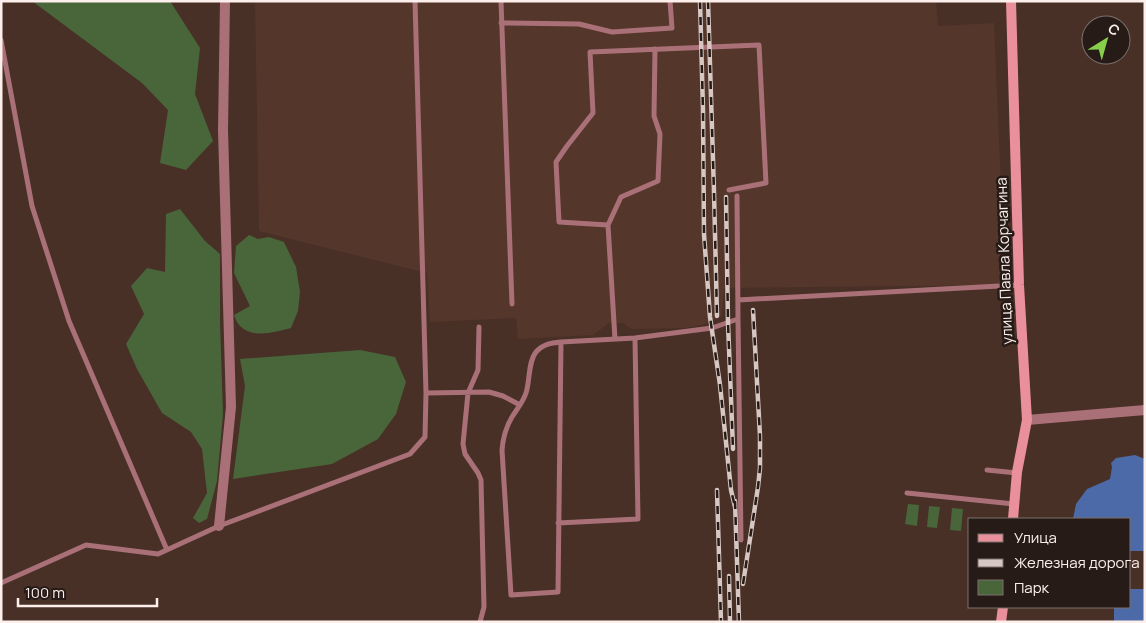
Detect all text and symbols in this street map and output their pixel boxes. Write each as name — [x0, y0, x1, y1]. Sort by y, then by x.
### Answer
north arrow — [1081, 15, 1131, 65]
text: С — [1104, 19, 1124, 40]
street label: улица Павла Корчагина — [991, 177, 1017, 345]
legend — [968, 518, 1131, 608]
text: Улица — [1014, 527, 1057, 548]
text: Железная дорога — [1014, 552, 1139, 573]
scale bar — [18, 576, 156, 608]
text: Парк — [1014, 577, 1050, 598]
text: 100 m — [25, 582, 65, 603]

